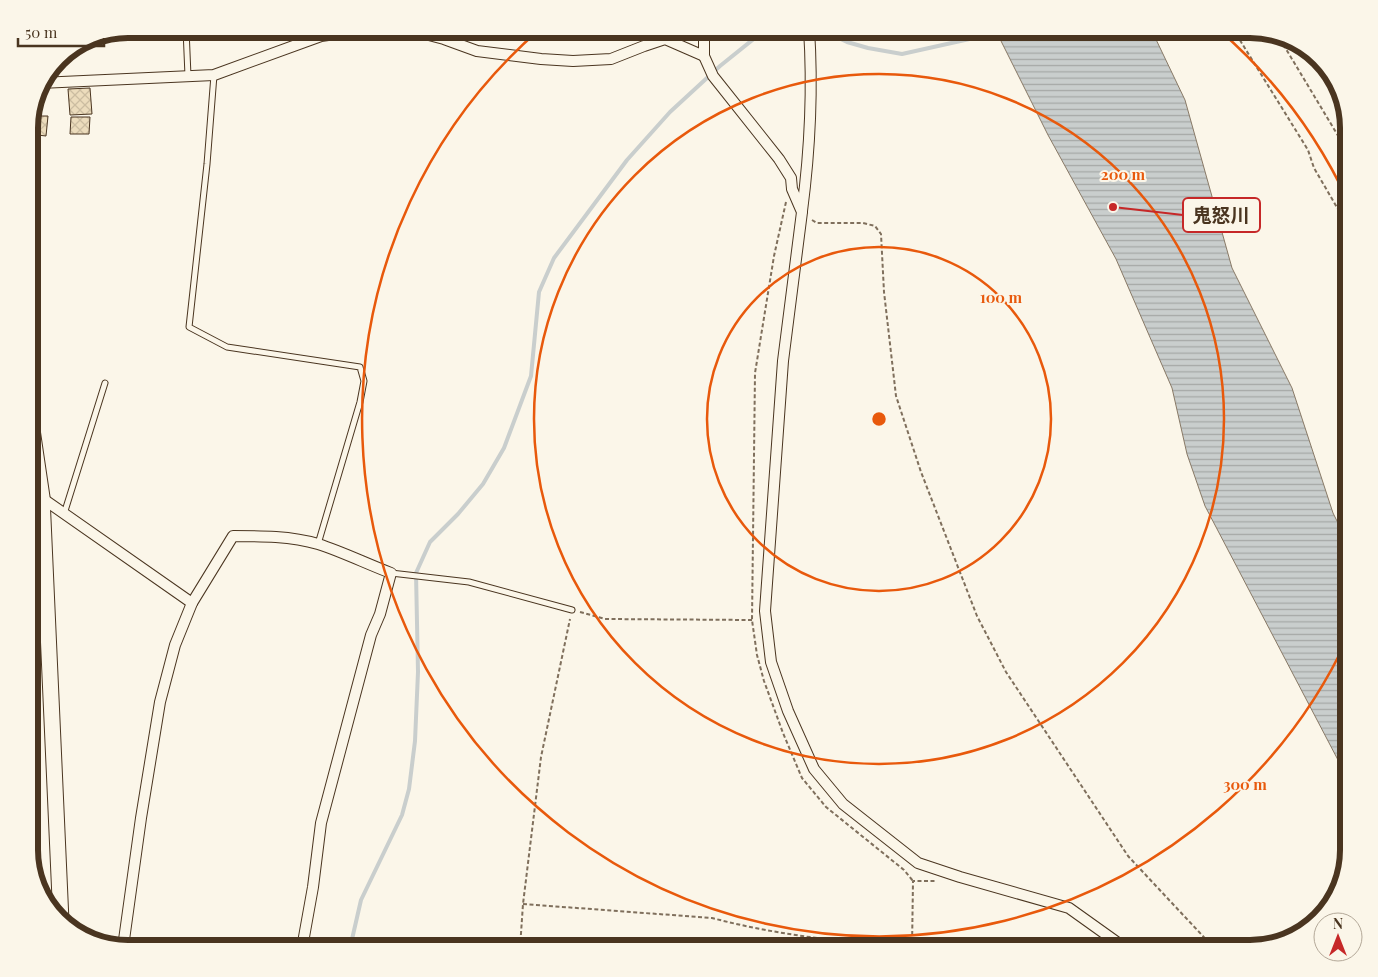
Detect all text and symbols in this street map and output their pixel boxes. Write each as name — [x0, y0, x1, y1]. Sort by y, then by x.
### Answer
scale bar — [18, 15, 104, 47]
text: 50 m — [25, 22, 58, 42]
text: 200 m — [1101, 164, 1146, 184]
callout: 鬼怒川 — [1183, 198, 1260, 232]
text: 鬼怒川 — [1192, 201, 1250, 227]
text: 100 m — [980, 287, 1023, 307]
centre of rings — [870, 410, 888, 428]
text: 300 m — [1223, 774, 1267, 794]
north arrow — [1313, 912, 1363, 962]
text: N — [1333, 914, 1343, 933]

